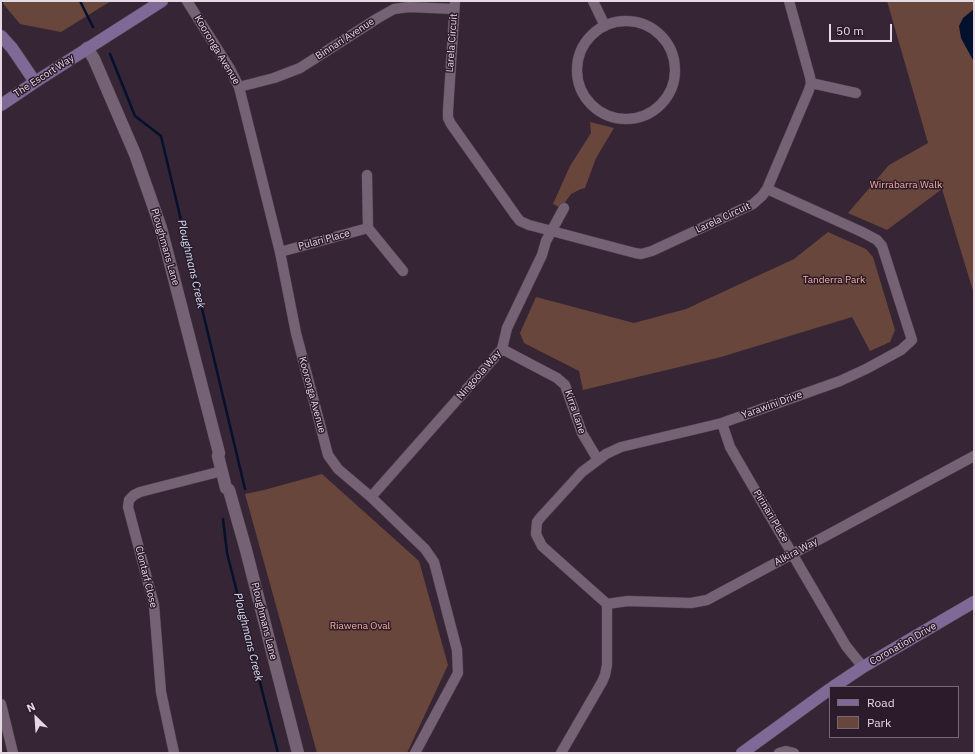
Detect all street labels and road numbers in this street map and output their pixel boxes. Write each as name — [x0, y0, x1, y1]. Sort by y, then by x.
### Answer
street label: Kooronga Avenue — [192, 13, 242, 87]
street label: Larela Circuit — [444, 13, 460, 73]
street label: Binnari Avenue — [313, 16, 377, 62]
street label: The Escort Way — [12, 52, 76, 100]
street label: Larela Circuit — [694, 200, 752, 236]
street label: Ploughmans Lane — [148, 207, 182, 287]
street label: Pulari Place — [297, 227, 351, 253]
street label: Ningoola Way — [454, 348, 504, 402]
street label: Kooronga Avenue — [296, 356, 328, 434]
street label: Yarawini Drive — [740, 388, 804, 422]
street label: Kirra Lane — [562, 389, 588, 435]
street label: Pirinari Place — [751, 488, 791, 544]
street label: Alkira Way — [772, 536, 820, 568]
street label: Clontarf Close — [133, 545, 159, 609]
street label: Ploughmans Lane — [249, 581, 279, 661]
street label: Coronation Drive — [868, 620, 938, 668]

